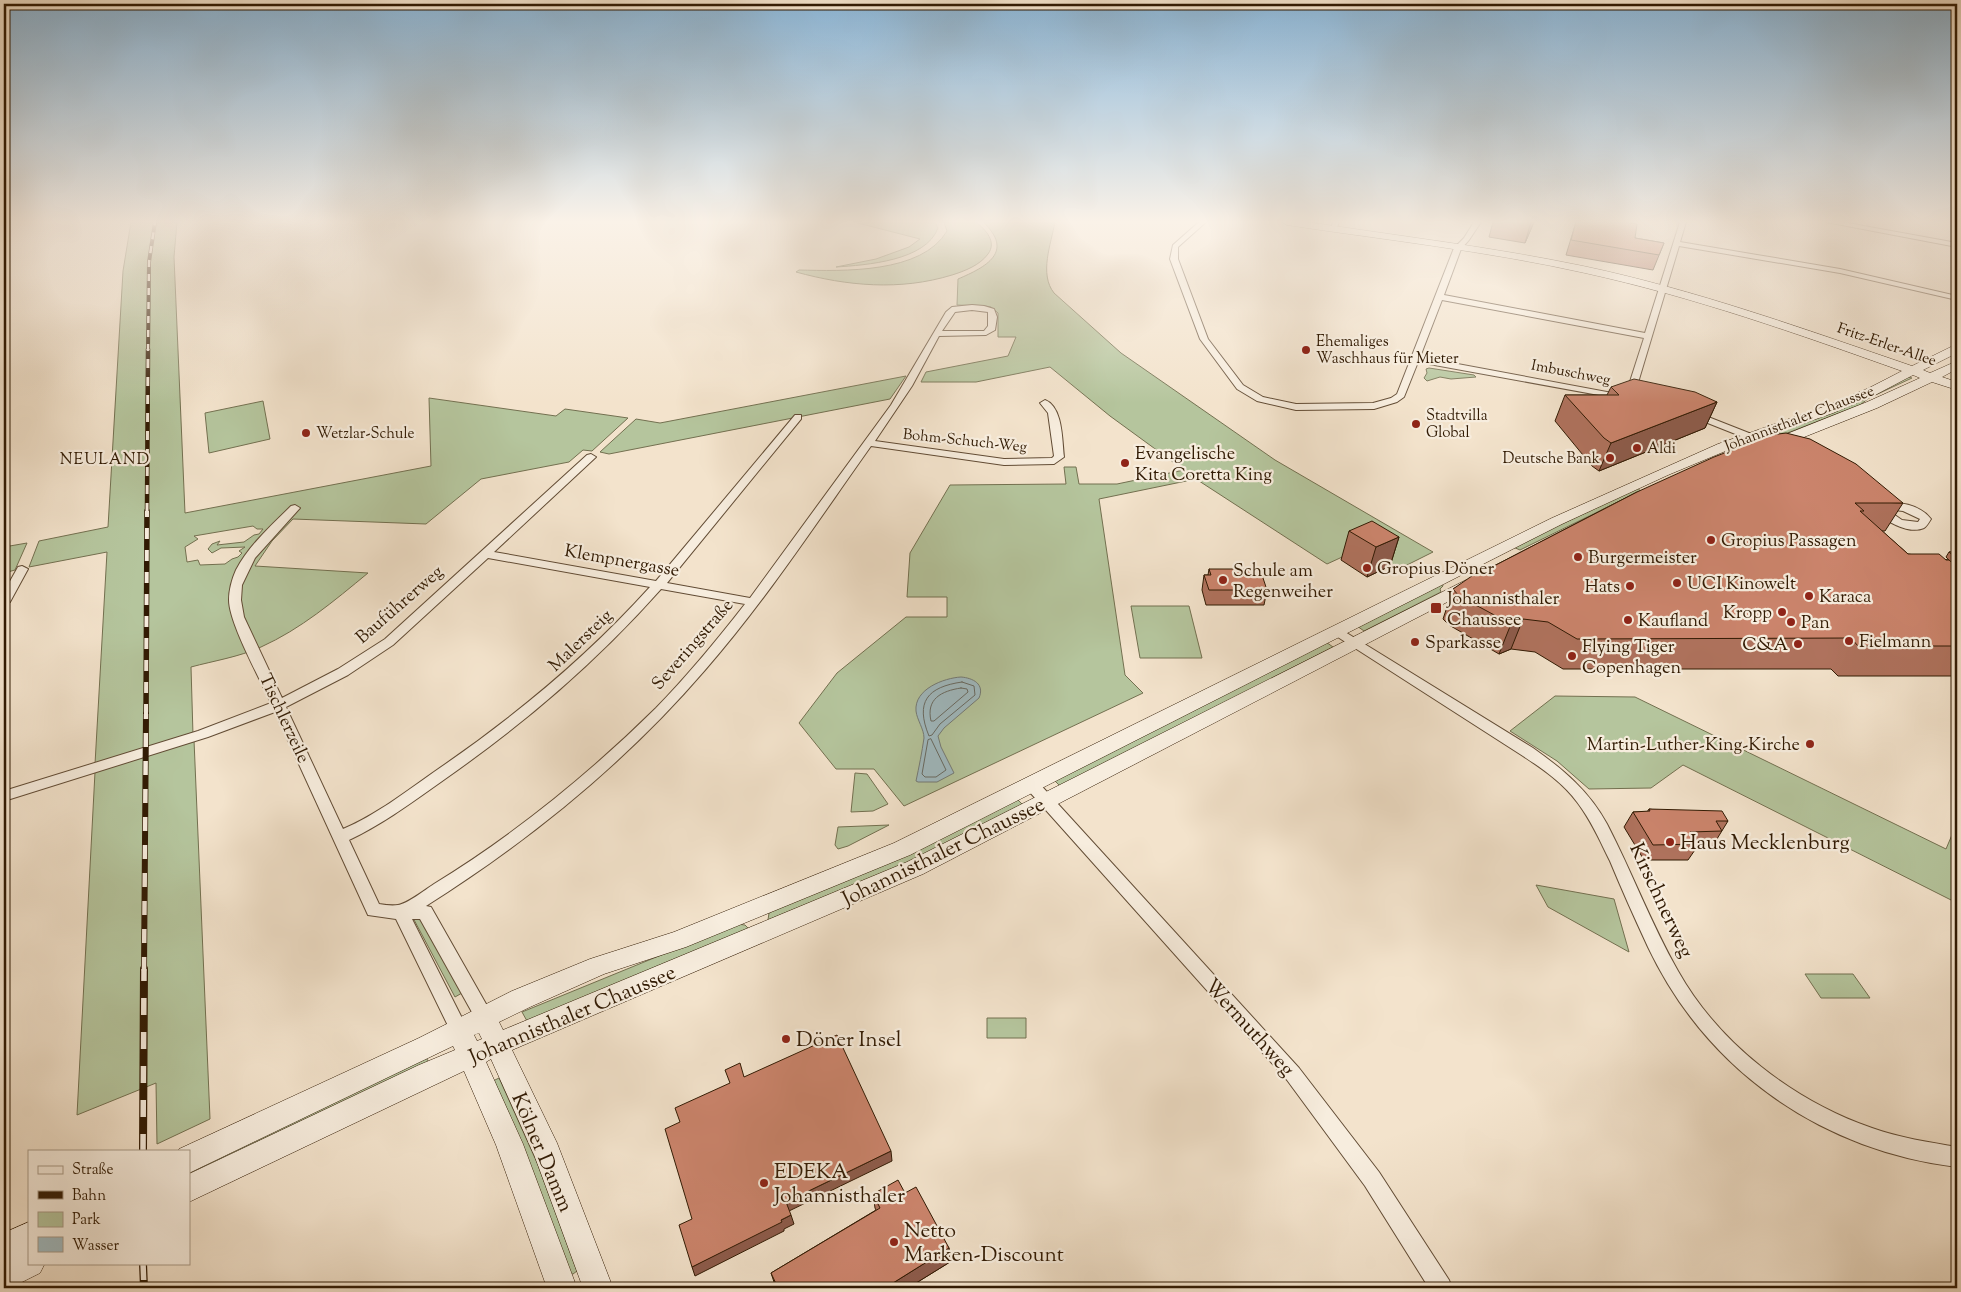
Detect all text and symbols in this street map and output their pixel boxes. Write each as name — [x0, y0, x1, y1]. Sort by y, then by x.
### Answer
street label: Fritz-Erler-Allee — [1834, 319, 1939, 372]
place label: Ehemaliges Waschhaus für Mieter — [1316, 332, 1459, 370]
marker: Ehemaliges Waschhaus für Mieter — [1300, 344, 1312, 356]
street label: Imbuschweg — [1529, 355, 1612, 391]
street label: Johannisthaler Chaussee — [1721, 381, 1877, 458]
place label: Stadtvilla Global — [1426, 406, 1488, 444]
marker: Stadtvilla Global — [1410, 418, 1422, 430]
place label: Wetzlar-Schule — [316, 424, 415, 445]
street label: Bohm-Schuch-Weg — [902, 425, 1028, 458]
marker: Wetzlar-Schule — [300, 427, 312, 439]
place label: Aldi — [1647, 439, 1676, 460]
place label: Evangelische Kita Coretta King — [1135, 442, 1272, 489]
marker: Aldi — [1631, 442, 1643, 454]
district label: NEULAND — [60, 449, 150, 472]
place label: Deutsche Bank — [1503, 449, 1600, 470]
marker: Deutsche Bank — [1604, 452, 1616, 464]
marker: Evangelische Kita Coretta King — [1119, 457, 1131, 469]
place label: Gropius Passagen — [1721, 529, 1857, 555]
marker: Gropius Passagen — [1705, 534, 1717, 546]
street label: Klempnergasse — [562, 539, 681, 585]
place label: Burgermeister — [1588, 546, 1697, 572]
marker: Burgermeister — [1572, 551, 1584, 563]
place label: Gropius Döner — [1377, 557, 1494, 583]
place label: Schule am Regenweiher — [1233, 559, 1333, 606]
street label: Bauführerweg — [351, 560, 450, 651]
marker: Gropius Döner — [1361, 562, 1373, 574]
place label: UCI Kinowelt — [1687, 572, 1796, 598]
marker: Schule am Regenweiher — [1217, 574, 1229, 586]
place label: Hats — [1584, 575, 1620, 601]
marker: UCI Kinowelt — [1671, 577, 1683, 589]
marker: Hats — [1624, 580, 1636, 592]
place label: Karaca — [1819, 585, 1871, 611]
place label: Johannisthaler Chaussee — [1446, 587, 1560, 634]
marker: Karaca — [1803, 590, 1815, 602]
street label: Severingstraße — [647, 594, 741, 697]
marker: Johannisthaler Chaussee — [1429, 601, 1443, 615]
place label: Kropp — [1723, 601, 1772, 627]
street label: Malersteig — [543, 604, 619, 679]
marker: Kropp — [1776, 606, 1788, 618]
place label: Kaufland — [1638, 609, 1708, 635]
place label: Pan — [1801, 611, 1830, 637]
marker: Kaufland — [1622, 614, 1634, 626]
marker: Pan — [1785, 616, 1797, 628]
place label: Fielmann — [1859, 630, 1932, 656]
place label: Sparkasse — [1425, 631, 1501, 657]
place label: C&A — [1742, 633, 1788, 659]
place label: Flying Tiger Copenhagen — [1582, 635, 1681, 682]
marker: Fielmann — [1843, 635, 1855, 647]
marker: Sparkasse — [1409, 636, 1421, 648]
marker: C&A — [1792, 638, 1804, 650]
marker: Flying Tiger Copenhagen — [1566, 650, 1578, 662]
street label: Tischlerzeile — [251, 670, 315, 768]
place label: Martin-Luther-King-Kirche — [1587, 733, 1800, 759]
marker: Martin-Luther-King-Kirche — [1804, 738, 1816, 750]
street label: Johannisthaler Chaussee — [836, 791, 1050, 915]
place label: Haus Mecklenburg — [1680, 829, 1850, 859]
marker: Haus Mecklenburg — [1664, 836, 1676, 848]
street label: Kirschnerweg — [1620, 838, 1700, 963]
street label: Johannisthaler Chaussee — [464, 959, 681, 1073]
street label: Wermuthweg — [1196, 973, 1301, 1084]
place label: Döner Insel — [796, 1026, 902, 1056]
marker: Döner Insel — [780, 1033, 792, 1045]
street label: Kölner Damm — [503, 1089, 580, 1217]
legend — [28, 1150, 190, 1264]
place label: EDEKA Johannisthaler — [773, 1158, 905, 1212]
text: Straße — [72, 1160, 114, 1181]
marker: EDEKA Johannisthaler — [758, 1177, 770, 1189]
text: Bahn — [72, 1186, 106, 1207]
text: Park — [72, 1210, 101, 1231]
place label: Netto Marken-Discount — [904, 1217, 1064, 1271]
text: Wasser — [72, 1236, 119, 1257]
marker: Netto Marken-Discount — [888, 1236, 900, 1248]

